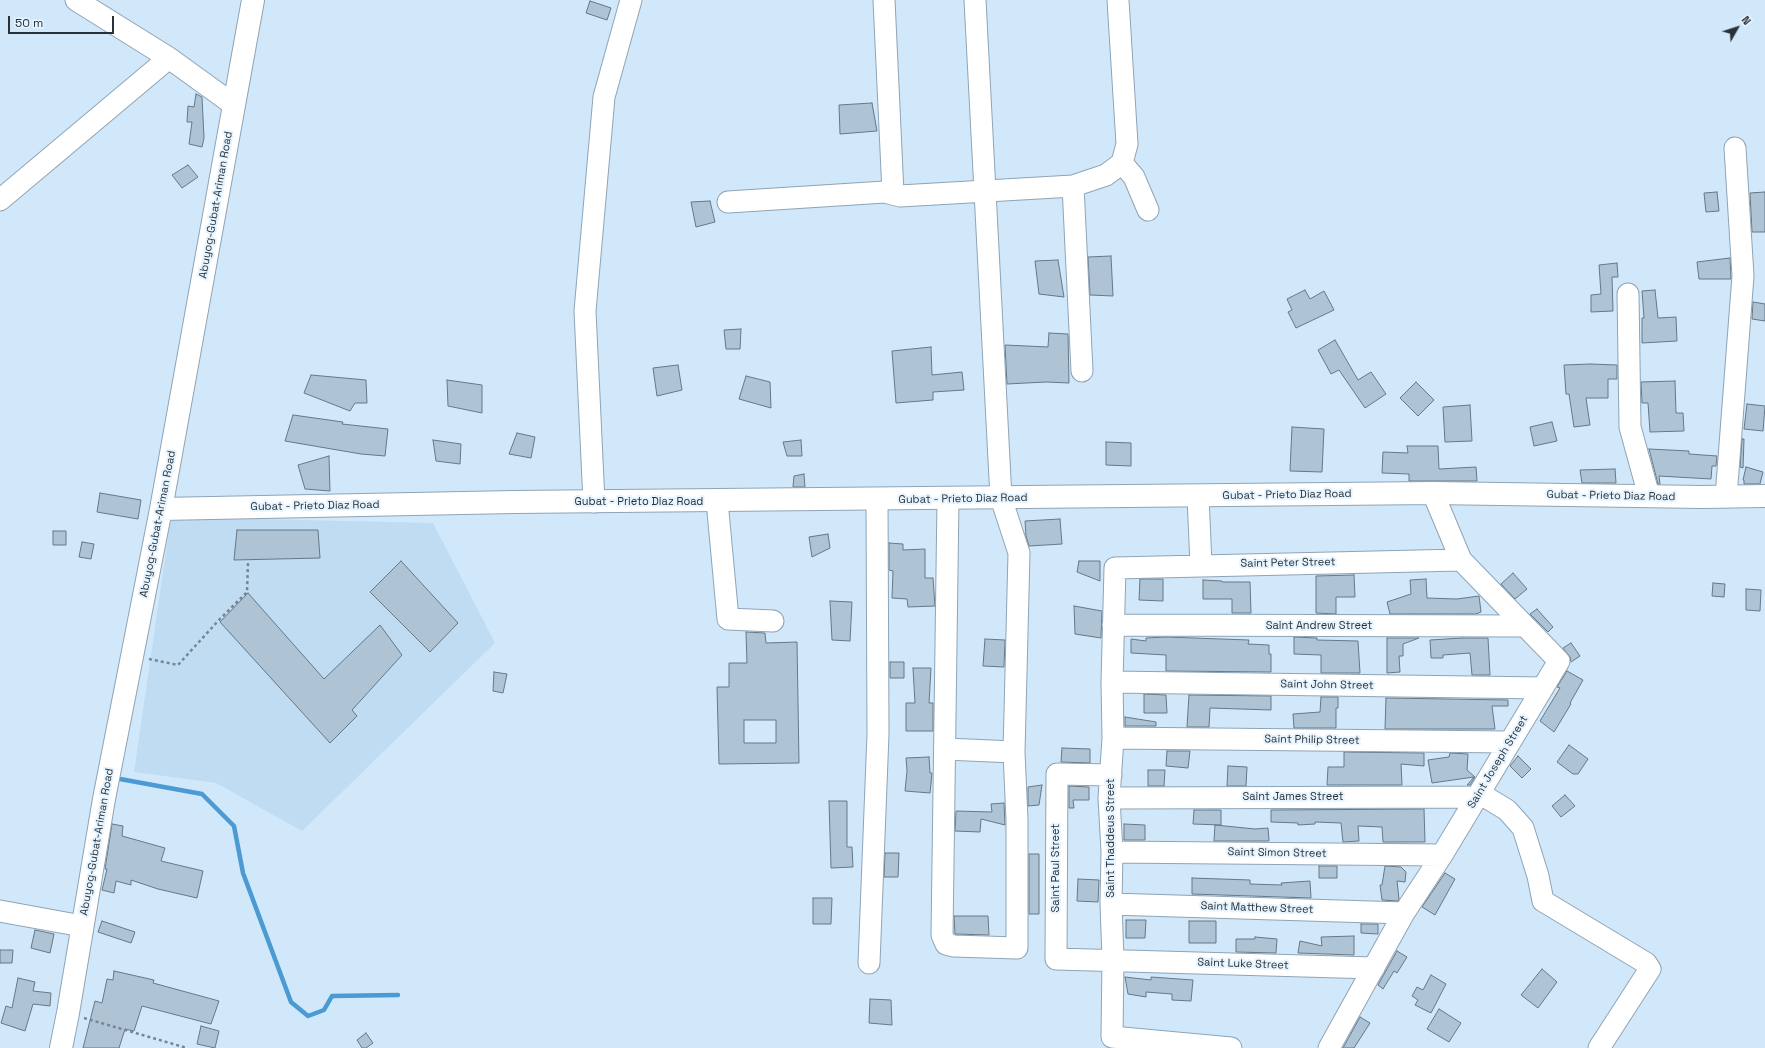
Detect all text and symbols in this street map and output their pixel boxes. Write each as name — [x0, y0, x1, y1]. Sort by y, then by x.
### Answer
scale bar — [10, 8, 116, 34]
north arrow — [1717, 8, 1757, 48]
text: N — [1739, 13, 1754, 28]
text: 50 m — [15, 15, 43, 31]
street label: Abuyog-Gubat-Ariman Road — [197, 130, 235, 280]
street label: Abuyog-Gubat-Ariman Road — [137, 449, 179, 599]
street label: Gubat - Prieto Diaz Road — [1222, 487, 1352, 503]
street label: Gubat - Prieto Diaz Road — [1546, 488, 1676, 504]
street label: Gubat - Prieto Diaz Road — [898, 491, 1028, 507]
street label: Gubat - Prieto Diaz Road — [575, 495, 703, 509]
street label: Gubat - Prieto Diaz Road — [250, 498, 380, 514]
street label: Saint Peter Street — [1240, 556, 1336, 570]
street label: Saint Andrew Street — [1266, 619, 1372, 633]
street label: Saint John Street — [1280, 678, 1374, 692]
street label: Saint Joseph Street — [1465, 713, 1531, 811]
street label: Saint Philip Street — [1264, 733, 1360, 747]
street label: Abuyog-Gubat-Ariman Road — [78, 767, 116, 917]
street label: Saint Thaddeus Street — [1104, 778, 1118, 898]
street label: Saint James Street — [1242, 790, 1344, 804]
street label: Saint Paul Street — [1049, 824, 1063, 912]
street label: Saint Simon Street — [1227, 846, 1327, 860]
street label: Saint Matthew Street — [1200, 899, 1314, 917]
street label: Saint Luke Street — [1197, 956, 1289, 972]

